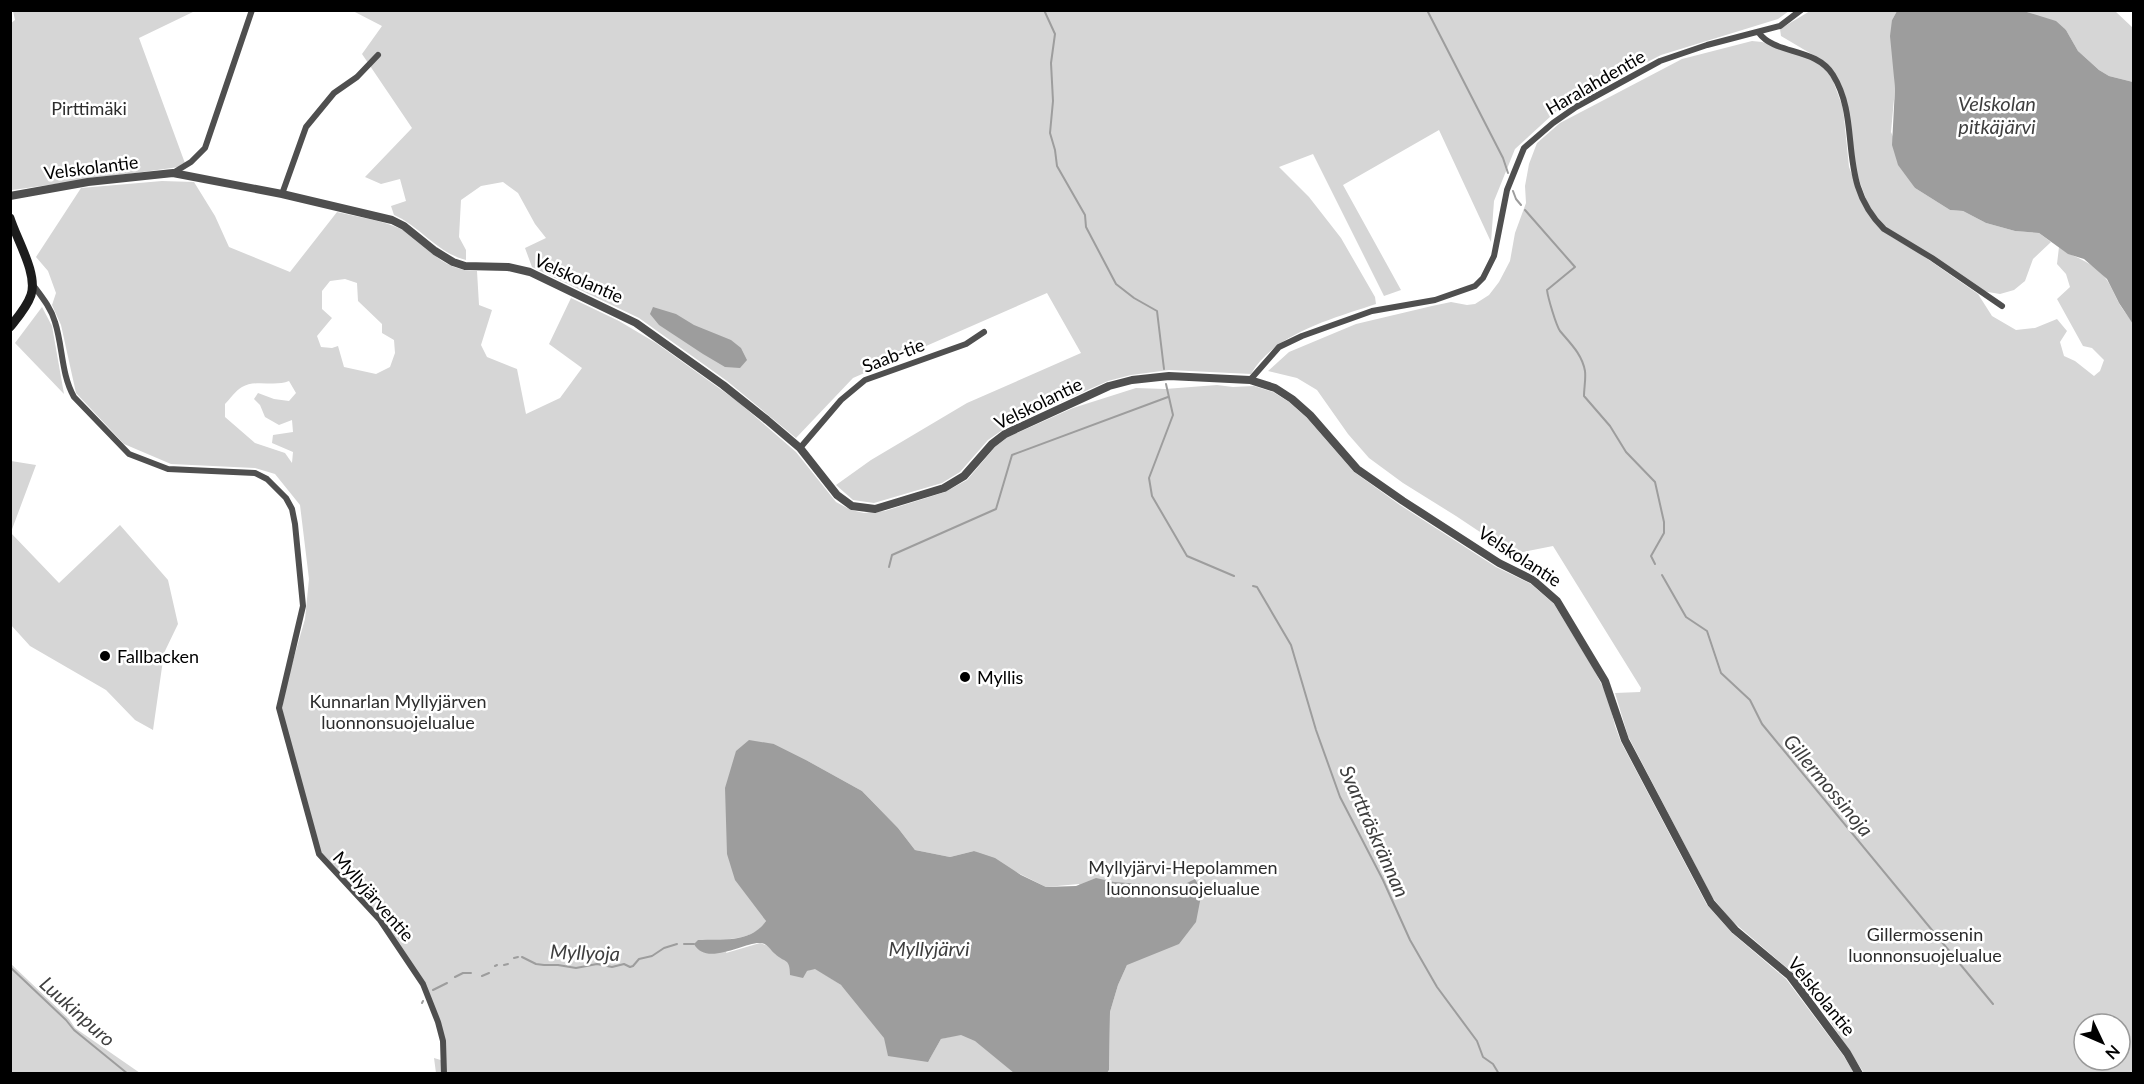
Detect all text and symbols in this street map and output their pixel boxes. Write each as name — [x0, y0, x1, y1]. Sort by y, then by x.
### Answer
street label: Haralahdentie — [1541, 45, 1649, 119]
water label: Velskolan pitkäjärvi — [1958, 91, 2036, 138]
park label: Pirttimäki — [51, 97, 127, 119]
street label: Velskolantie — [43, 150, 139, 184]
street label: Velskolantie — [531, 249, 627, 307]
street label: Saab-tie — [859, 333, 927, 377]
street label: Velskolantie — [991, 372, 1085, 434]
street label: Velskolantie — [1474, 521, 1566, 591]
place label: Fallbacken — [117, 645, 199, 667]
marker: Fallbacken — [98, 649, 112, 663]
place label: Myllis — [977, 666, 1024, 688]
marker: Myllis — [958, 670, 972, 684]
park label: Kunnarlan Myllyjärven luonnonsuojelualue — [310, 690, 486, 733]
water label: Gillermossinoja — [1779, 729, 1879, 841]
water label: Svartträskrännan — [1335, 761, 1415, 901]
street label: Myllyjärventie — [329, 846, 419, 946]
park label: Myllyjärvi-Hepolammen luonnonsuojelualue — [1088, 856, 1278, 899]
park label: Gillermossenin luonnonsuojelualue — [1848, 923, 2002, 966]
water label: Myllyjärvi — [888, 936, 970, 960]
water label: Myllyoja — [550, 939, 620, 965]
street label: Velskolantie — [1784, 952, 1860, 1040]
water label: Luukinpuro — [35, 971, 121, 1051]
north arrow — [2072, 1012, 2132, 1072]
text: N — [2102, 1042, 2124, 1064]

